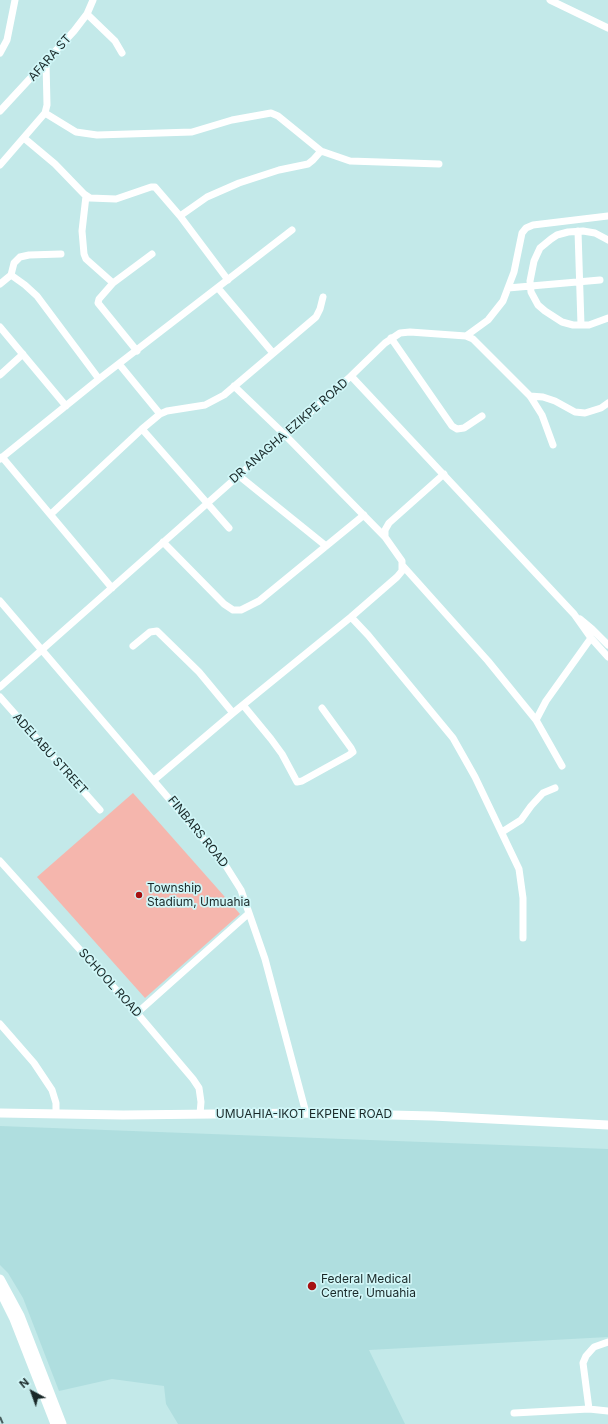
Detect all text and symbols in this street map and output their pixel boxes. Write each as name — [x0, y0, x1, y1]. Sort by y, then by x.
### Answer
street label: AFARA ST — [25, 32, 75, 84]
street label: DR ANAGHA EZIKPE ROAD — [227, 376, 351, 486]
street label: ADELABU STREET — [10, 710, 90, 798]
street label: FINBARS ROAD — [165, 793, 231, 871]
place label: Township Stadium, Umuahia — [147, 881, 250, 909]
marker: Township Stadium, Umuahia — [134, 890, 144, 900]
street label: SCHOOL ROAD — [75, 946, 145, 1020]
street label: UMUAHIA-IKOT EKPENE ROAD — [216, 1107, 392, 1121]
place label: Federal Medical Centre, Umuahia — [321, 1272, 416, 1300]
marker: Federal Medical Centre, Umuahia — [306, 1280, 318, 1292]
north arrow — [12, 1372, 52, 1412]
text: N — [16, 1375, 32, 1391]

